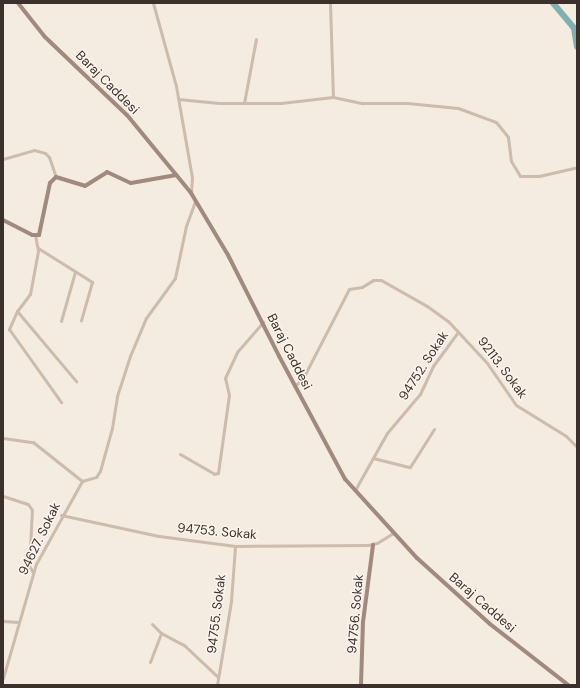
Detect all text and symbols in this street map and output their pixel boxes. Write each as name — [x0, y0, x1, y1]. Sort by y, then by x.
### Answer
street label: Baraj Caddesi — [72, 48, 142, 118]
street label: Baraj Caddesi — [263, 311, 315, 393]
street label: 94752. Sokak — [396, 329, 452, 403]
street label: 92113. Sokak — [474, 334, 530, 402]
street label: 94627. Sokak — [16, 500, 64, 578]
street label: 94753. Sokak — [177, 521, 257, 543]
street label: Baraj Caddesi — [446, 570, 518, 636]
street label: 94755. Sokak — [204, 573, 230, 655]
street label: 94756. Sokak — [345, 574, 367, 654]

